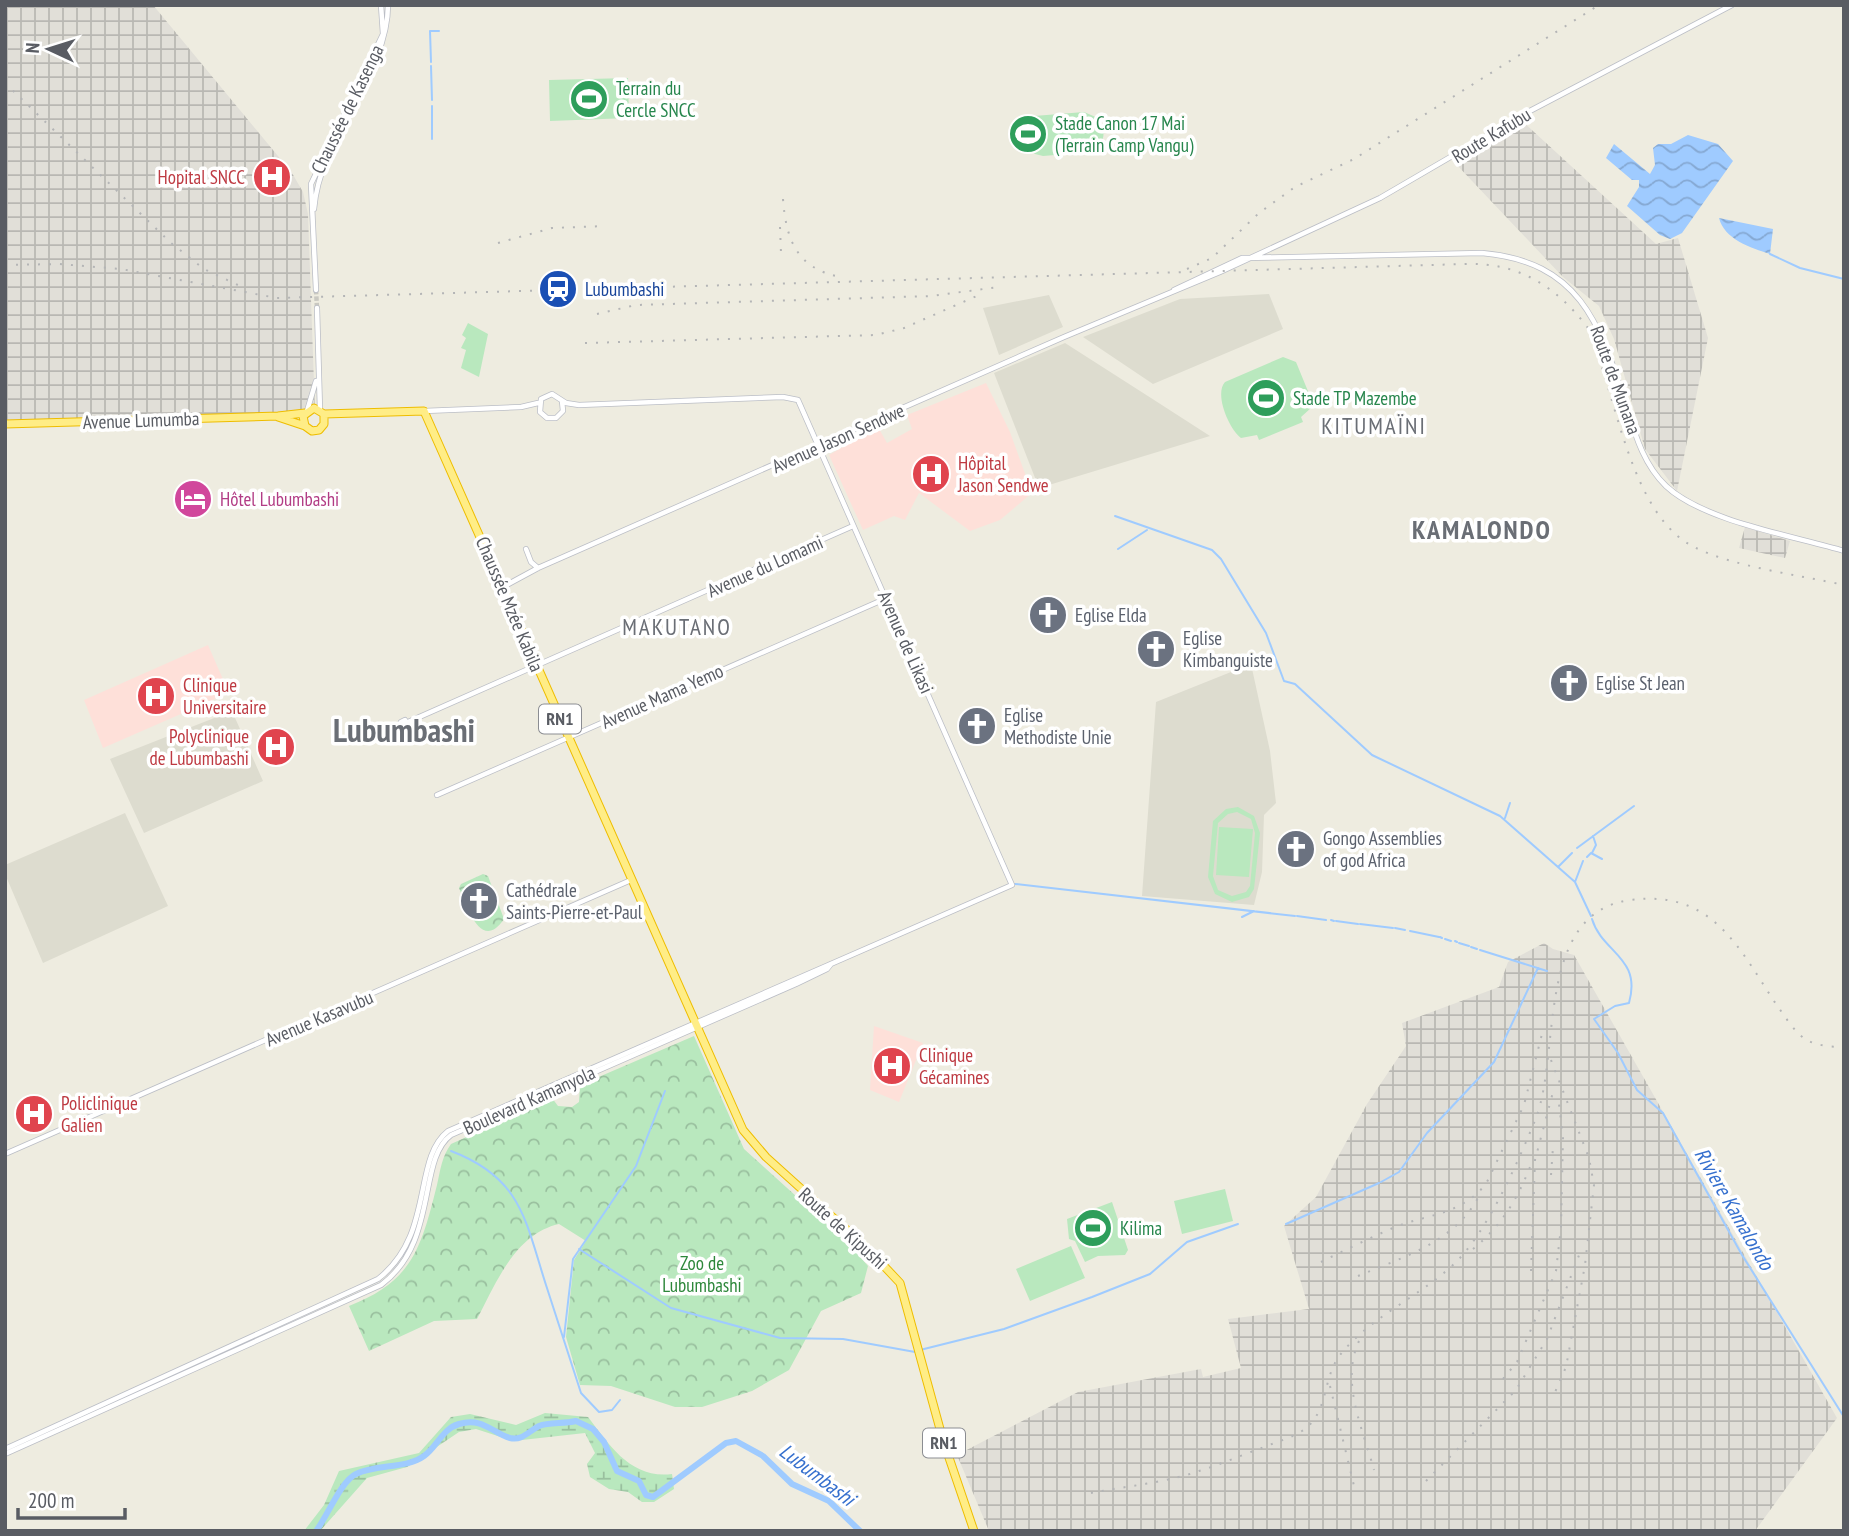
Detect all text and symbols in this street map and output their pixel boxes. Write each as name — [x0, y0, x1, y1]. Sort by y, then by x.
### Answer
north arrow — [14, 14, 84, 84]
street label: Chaussée de Kasenga — [305, 41, 389, 177]
text: N — [20, 42, 44, 54]
place label: Terrain du Cercle SNCC — [616, 76, 696, 122]
sports icon: Terrain du Cercle SNCC — [568, 78, 610, 120]
street label: Route Kafubu — [1447, 102, 1535, 168]
place label: Stade Canon 17 Mai (Terrain Camp Vangu) — [1055, 111, 1194, 157]
sports icon: Stade Canon 17 Mai (Terrain Camp Vangu) — [1007, 113, 1049, 155]
hospital icon: Hopital SNCC — [251, 156, 293, 198]
place label: Hopital SNCC — [158, 165, 245, 189]
station icon: Lubumbashi — [537, 268, 579, 310]
place label: Lubumbashi — [585, 277, 664, 301]
street label: Route de Munana — [1585, 322, 1647, 438]
sports icon: Stade TP Mazembe — [1245, 377, 1287, 419]
place label: Stade TP Mazembe — [1293, 386, 1417, 410]
street label: Avenue Jason Sendwe — [768, 398, 908, 478]
street label: Avenue Lumumba — [82, 406, 200, 434]
district label: KITUMAÏNI — [1321, 411, 1427, 440]
place label: Hôpital Jason Sendwe — [957, 451, 1049, 497]
hospital icon: Hôpital Jason Sendwe — [910, 453, 952, 495]
hotel icon: Hôtel Lubumbashi — [172, 478, 214, 520]
place label: Hôtel Lubumbashi — [220, 487, 339, 511]
district label: KAMALONDO — [1412, 513, 1552, 546]
street label: Avenue du Lomami — [703, 530, 827, 602]
street label: Chaussée Mzée Kabila — [471, 533, 549, 675]
street label: Avenue de Likasi — [873, 587, 939, 697]
church icon: Eglise Elda — [1027, 594, 1069, 636]
place label: Eglise Elda — [1075, 603, 1147, 627]
district label: MAKUTANO — [622, 612, 732, 641]
place label: Eglise Kimbanguiste — [1183, 626, 1273, 672]
church icon: Eglise Kimbanguiste — [1135, 628, 1177, 670]
street label: Avenue Mama Yemo — [597, 658, 727, 734]
church icon: Eglise St Jean — [1548, 662, 1590, 704]
place label: Eglise St Jean — [1596, 671, 1685, 695]
place label: Clinique Universitaire — [183, 673, 266, 719]
hospital icon: Clinique Universitaire — [135, 675, 177, 717]
place label: Eglise Methodiste Unie — [1004, 703, 1112, 749]
road number: RN1 — [539, 704, 581, 734]
church icon: Eglise Methodiste Unie — [956, 705, 998, 747]
district label: Lubumbashi — [333, 708, 475, 751]
place label: Polyclinique de Lubumbashi — [149, 724, 249, 770]
hospital icon: Polyclinique de Lubumbashi — [255, 726, 297, 768]
place label: Gongo Assemblies of god Africa — [1323, 826, 1442, 872]
church icon: Gongo Assemblies of god Africa — [1275, 828, 1317, 870]
place label: Cathédrale Saints-Pierre-et-Paul — [506, 878, 643, 924]
church icon: Cathédrale Saints-Pierre-et-Paul — [458, 880, 500, 922]
street label: Avenue Kasavubu — [261, 985, 377, 1051]
place label: Clinique Gécamines — [919, 1043, 990, 1089]
hospital icon: Clinique Gécamines — [871, 1045, 913, 1087]
street label: Boulevard Kamanyola — [459, 1060, 599, 1140]
place label: Policlinique Galien — [61, 1091, 138, 1137]
hospital icon: Policlinique Galien — [13, 1093, 55, 1135]
water label: Riviere Kamalondo — [1689, 1143, 1781, 1276]
street label: Route de Kipushi — [794, 1182, 892, 1274]
sports icon: Kilima — [1072, 1207, 1114, 1249]
place label: Kilima — [1120, 1216, 1162, 1240]
park label: Zoo de Lubumbashi — [662, 1251, 742, 1297]
road number: RN1 — [923, 1428, 965, 1458]
water label: Lubumbashi — [774, 1437, 862, 1513]
scale bar — [18, 1476, 124, 1520]
text: 200 m — [28, 1487, 74, 1514]

